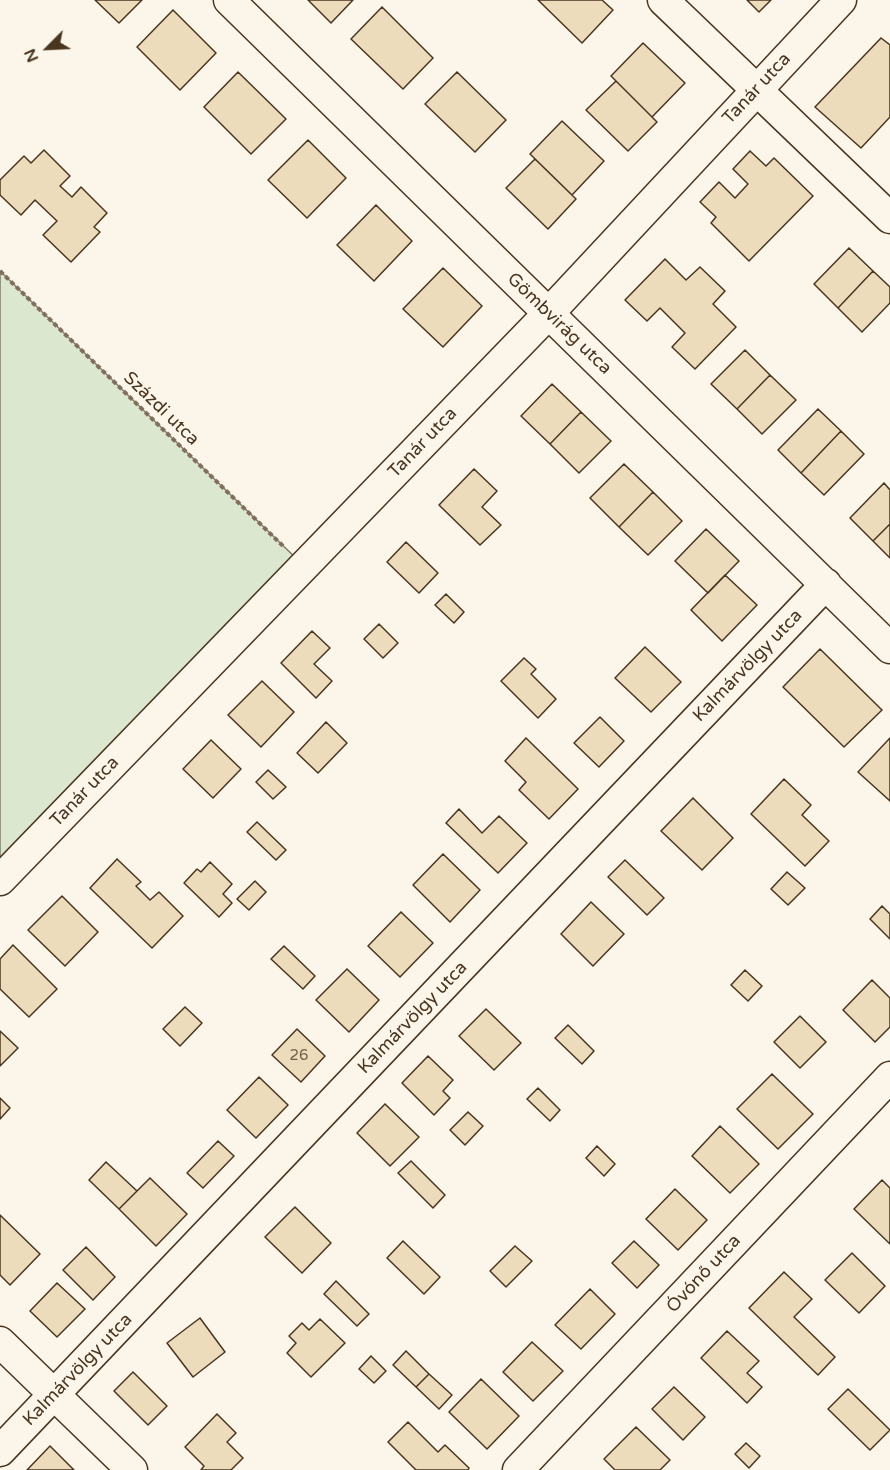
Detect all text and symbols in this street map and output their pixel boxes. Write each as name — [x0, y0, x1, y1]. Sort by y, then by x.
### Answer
north arrow — [18, 18, 78, 78]
text: N — [20, 45, 43, 65]
street label: Tanár utca — [719, 49, 795, 129]
street label: Gömbvirág utca — [502, 269, 616, 379]
street label: Százdi utca — [119, 368, 203, 450]
street label: Tanár utca — [384, 403, 462, 483]
street label: Kalmárvölgy utca — [689, 605, 807, 727]
street label: Tanár utca — [46, 752, 124, 832]
street label: Kalmárvölgy utca — [354, 957, 472, 1079]
house number: 26 — [290, 1047, 308, 1065]
street label: Óvónő utca — [662, 1230, 746, 1318]
street label: Kalmárvölgy utca — [19, 1309, 137, 1431]

